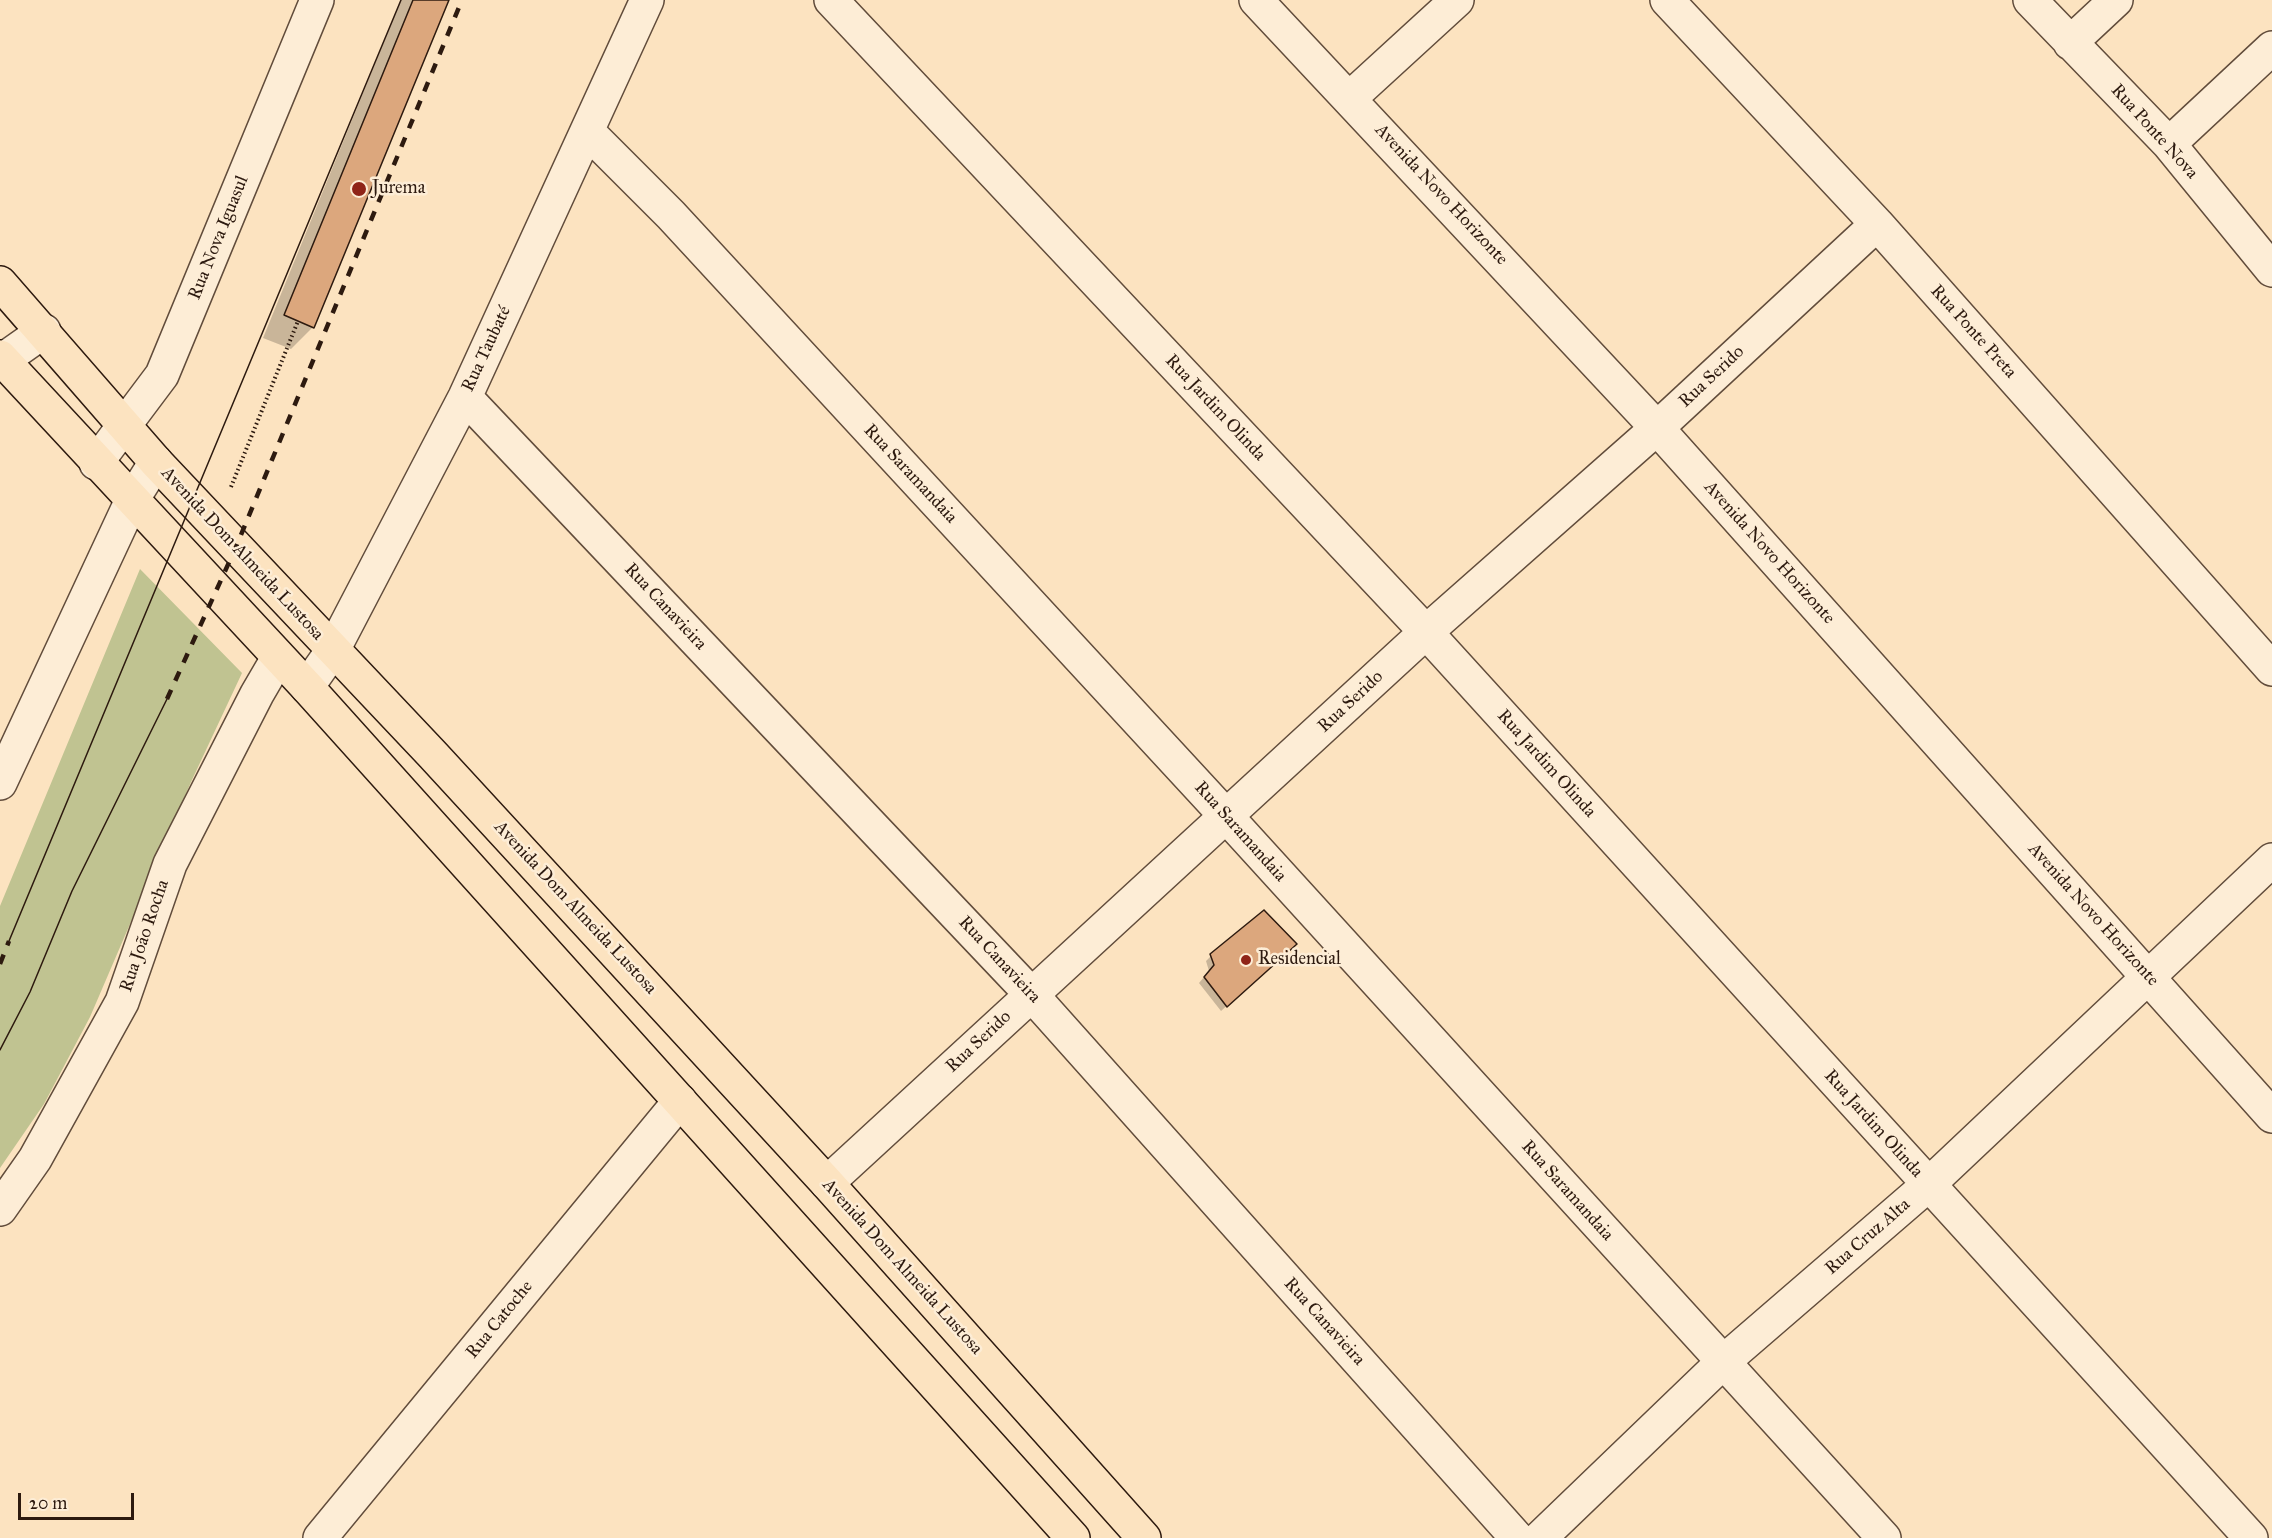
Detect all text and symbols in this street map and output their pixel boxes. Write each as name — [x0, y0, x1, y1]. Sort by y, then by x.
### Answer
street label: Rua Ponte Nova — [2106, 80, 2202, 184]
street label: Avenida Novo Horizonte — [1370, 120, 1512, 270]
street label: Rua Nova Iguasul — [184, 173, 254, 303]
place label: Jurema — [372, 178, 425, 200]
marker: Jurema — [350, 180, 368, 198]
street label: Rua Ponte Preta — [1925, 281, 2021, 383]
street label: Rua Taubaté — [458, 303, 516, 395]
street label: Rua Serido — [1675, 341, 1749, 413]
street label: Rua Jardim Olinda — [1160, 350, 1270, 466]
street label: Rua Saramandaia — [859, 420, 961, 528]
street label: Avenida Dom Almeida Lustosa — [156, 463, 328, 645]
street label: Avenida Novo Horizonte — [1699, 477, 1839, 629]
street label: Rua Canavieira — [619, 559, 711, 655]
street label: Rua Serido — [1314, 666, 1388, 738]
street label: Rua Jardim Olinda — [1492, 706, 1600, 822]
street label: Rua Saramandaia — [1189, 777, 1291, 887]
street label: Avenida Dom Almeida Lustosa — [489, 817, 661, 999]
street label: Avenida Novo Horizonte — [2023, 839, 2163, 991]
street label: Rua João Rocha — [116, 877, 174, 995]
street label: Rua Canavieira — [953, 912, 1045, 1008]
place label: Residencial — [1258, 949, 1341, 971]
marker: Residencial — [1239, 953, 1253, 967]
street label: Rua Serido — [942, 1006, 1016, 1078]
street label: Rua Jardim Olinda — [1819, 1066, 1927, 1182]
street label: Rua Saramandaia — [1516, 1136, 1618, 1246]
street label: Avenida Dom Almeida Lustosa — [817, 1175, 987, 1359]
street label: Rua Cruz Alta — [1821, 1194, 1915, 1280]
street label: Rua Canavieira — [1279, 1274, 1369, 1370]
street label: Rua Catoche — [462, 1277, 538, 1363]
scale bar — [21, 1481, 136, 1519]
text: 20 m — [29, 1492, 67, 1514]

